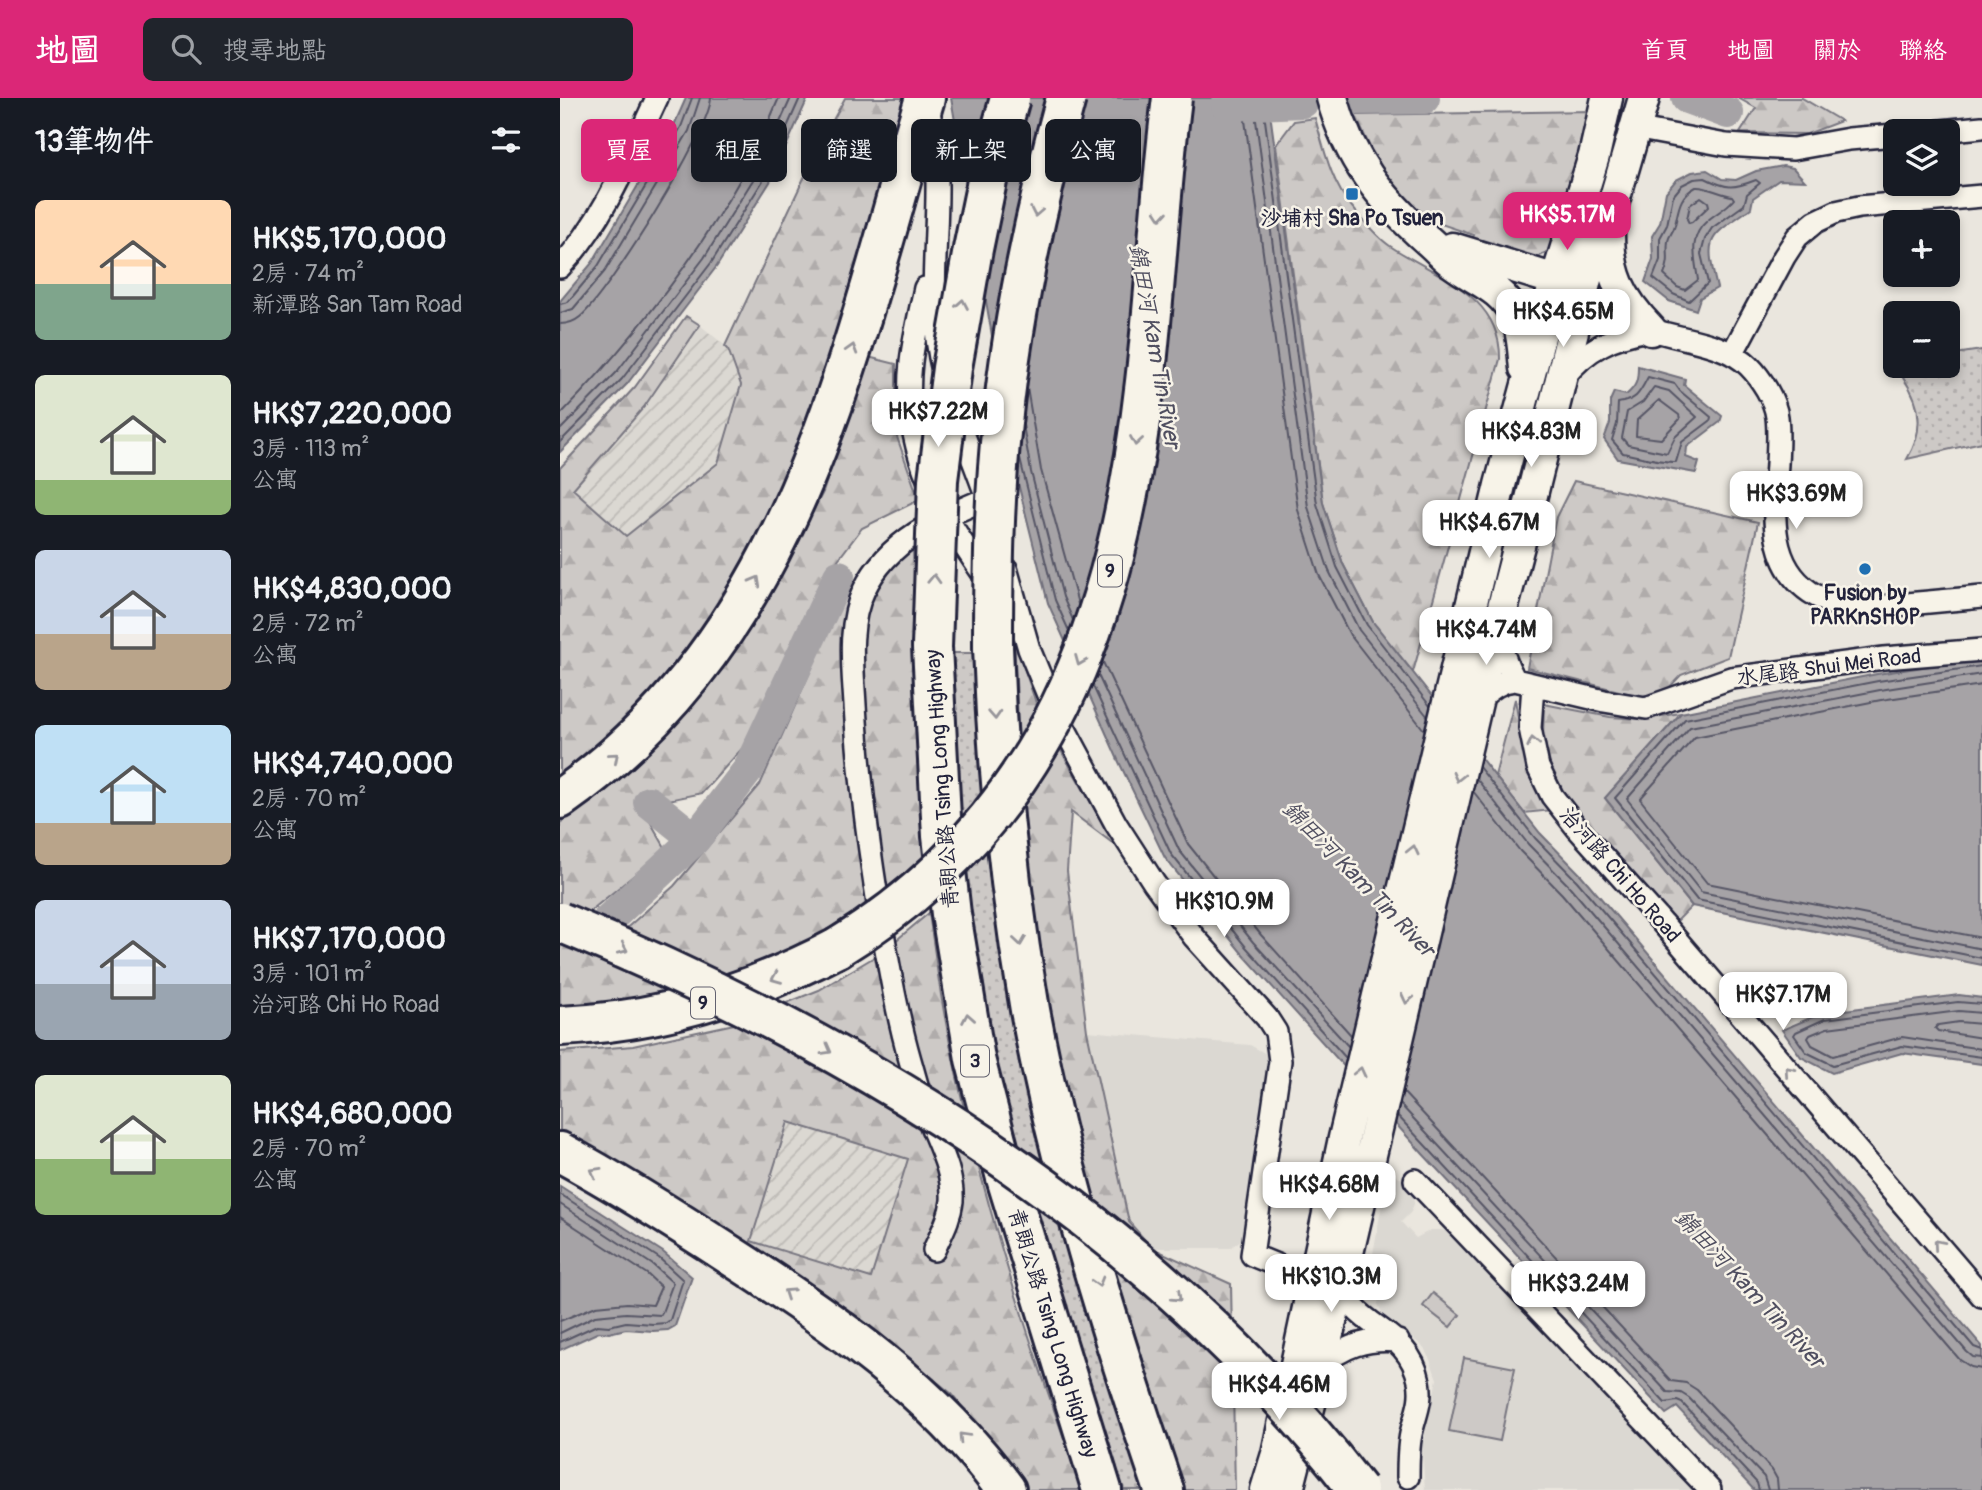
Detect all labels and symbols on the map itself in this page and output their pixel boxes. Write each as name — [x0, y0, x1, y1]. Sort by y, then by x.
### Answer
marker: 沙埔村 Sha Po Tsuen — [1344, 186, 1360, 202]
pin: HK$5.17M — [1495, 192, 1639, 252]
one-way arrow — [1030, 205, 1045, 217]
place label: 沙埔村 Sha Po Tsuen — [1260, 205, 1444, 232]
one-way arrow — [1154, 210, 1169, 221]
water label: 錦田河 Kam Tin River — [1123, 242, 1188, 453]
pin: HK$4.65M — [1491, 289, 1635, 349]
one-way arrow — [954, 298, 969, 310]
one-way arrow — [843, 343, 858, 355]
pin: HK$7.22M — [866, 390, 1010, 449]
pin: HK$4.83M — [1459, 410, 1603, 469]
one-way arrow — [1129, 435, 1144, 447]
pin: HK$3.69M — [1724, 472, 1868, 531]
pin: HK$4.67M — [1417, 500, 1561, 560]
road number: 9 — [1098, 556, 1122, 586]
marker: Fusion by PARKnSHOP — [1857, 561, 1873, 577]
one-way arrow — [926, 573, 942, 584]
one-way arrow — [748, 576, 761, 589]
place label: Fusion by PARKnSHOP — [1810, 580, 1920, 631]
pin: HK$4.74M — [1414, 608, 1558, 667]
street label: 水尾路 Shui Mei Road — [1735, 642, 1923, 692]
street label: 青朗公路 Tsing Long Highway — [919, 649, 965, 909]
one-way arrow — [1074, 653, 1088, 666]
one-way arrow — [988, 710, 1003, 721]
one-way arrow — [1527, 736, 1541, 748]
one-way arrow — [606, 753, 619, 765]
one-way arrow — [1452, 771, 1466, 783]
water label: 錦田河 Kam Tin River — [1277, 795, 1443, 965]
street label: 治河路 Chi Ho Road — [1554, 801, 1686, 949]
one-way arrow — [1405, 845, 1419, 857]
pin: HK$10.9M — [1152, 880, 1296, 939]
one-way arrow — [1012, 936, 1027, 947]
one-way arrow — [616, 941, 628, 955]
one-way arrow — [770, 970, 783, 984]
pin: HK$7.17M — [1711, 972, 1855, 1032]
road number: 9 — [691, 988, 715, 1018]
one-way arrow — [1400, 993, 1415, 1005]
one-way arrow — [961, 1012, 976, 1024]
one-way arrow — [819, 1042, 832, 1055]
road number: 3 — [961, 1046, 989, 1077]
one-way arrow — [1352, 1066, 1366, 1078]
one-way arrow — [1785, 1067, 1797, 1080]
pin: HK$4.68M — [1257, 1162, 1401, 1222]
one-way arrow — [590, 1167, 603, 1180]
water label: 錦田河 Kam Tin River — [1669, 1204, 1833, 1376]
street label: 青朗公路 Tsing Long Highway — [1002, 1205, 1104, 1461]
one-way arrow — [1934, 1239, 1946, 1252]
pin: HK$10.3M — [1259, 1254, 1403, 1314]
pin: HK$3.24M — [1506, 1262, 1650, 1321]
one-way arrow — [1090, 1276, 1105, 1288]
one-way arrow — [783, 1288, 796, 1301]
one-way arrow — [1169, 1289, 1182, 1301]
pin: HK$4.46M — [1207, 1362, 1351, 1422]
one-way arrow — [959, 1432, 971, 1445]

